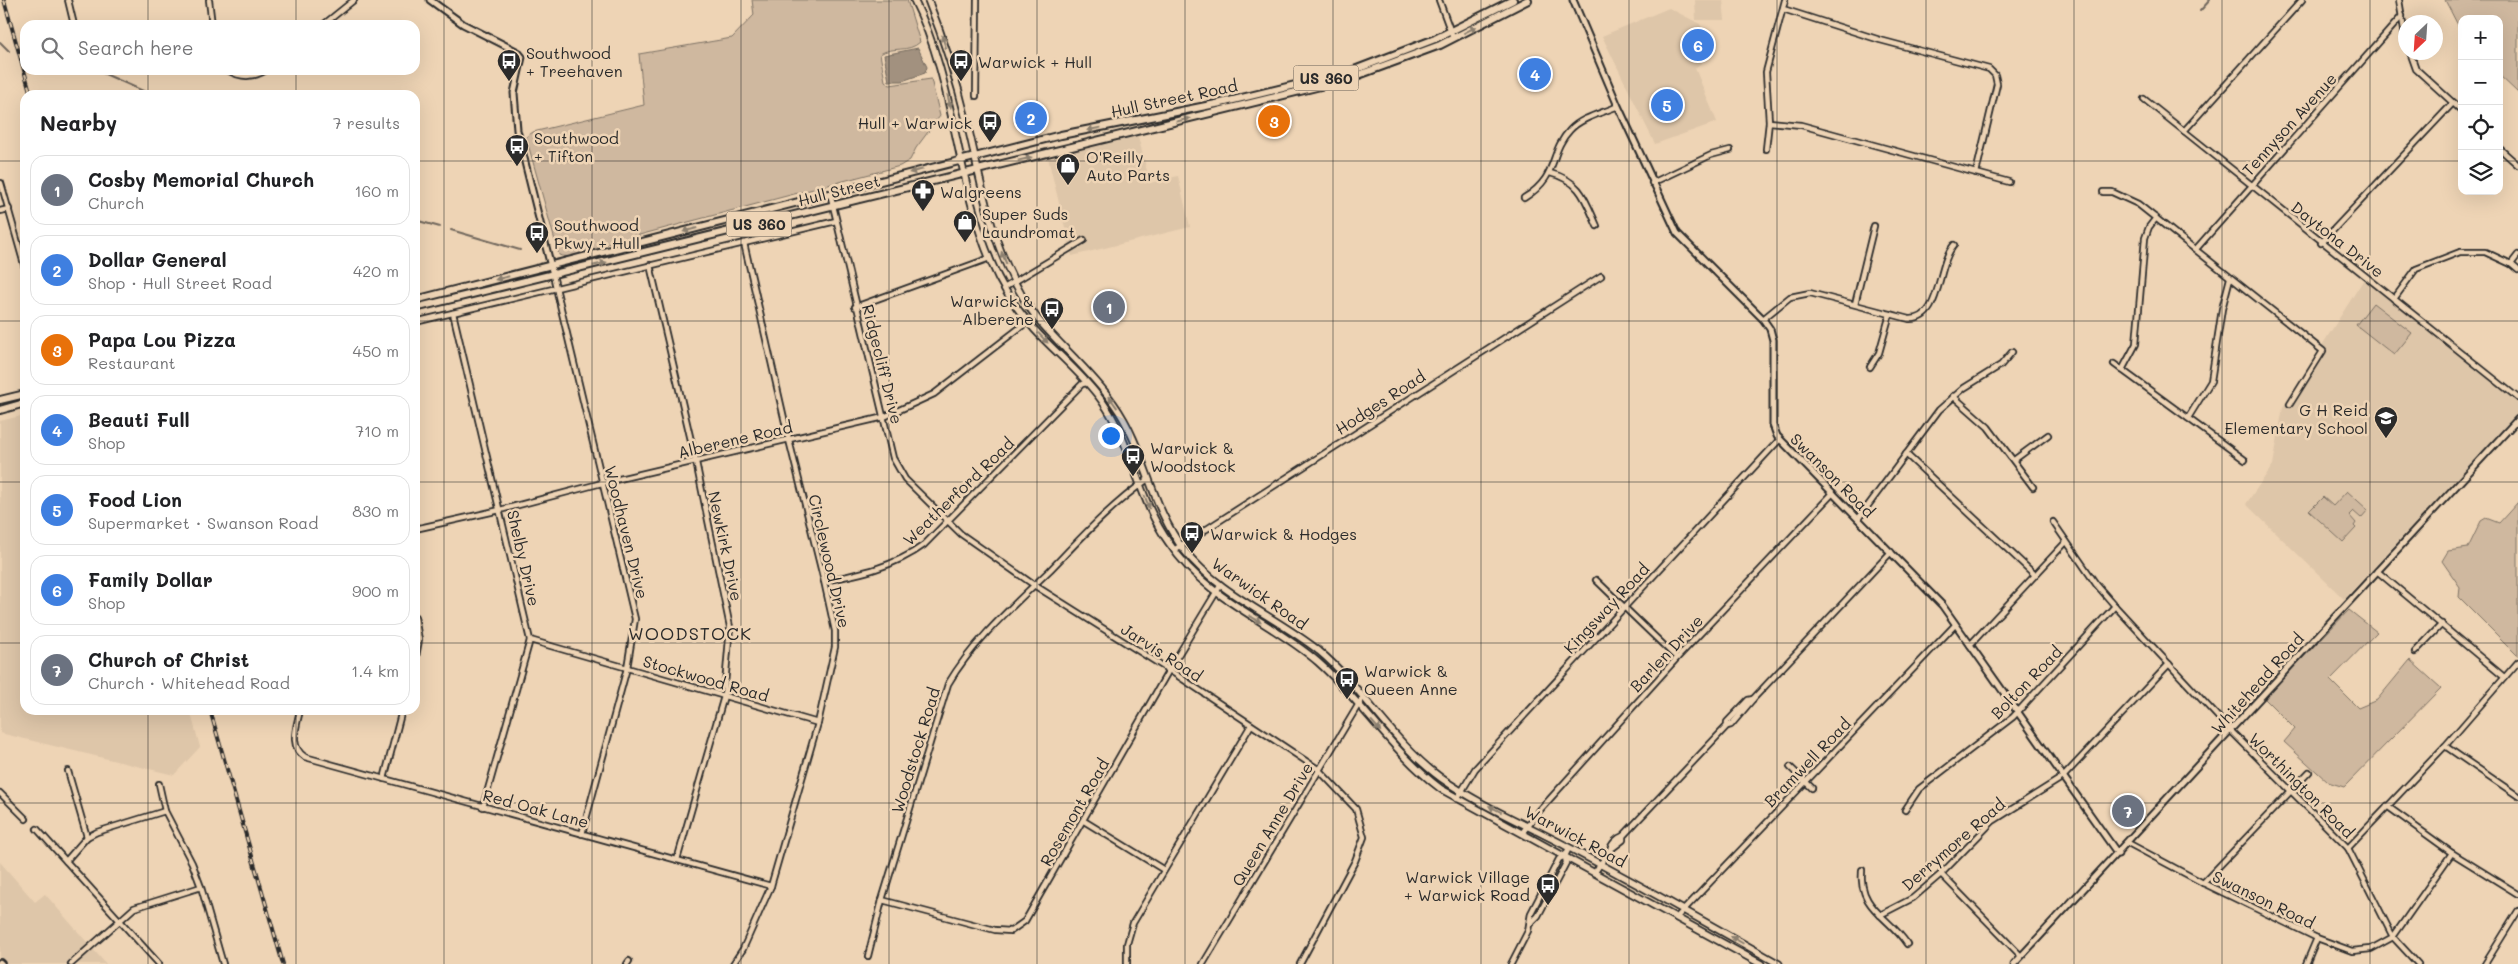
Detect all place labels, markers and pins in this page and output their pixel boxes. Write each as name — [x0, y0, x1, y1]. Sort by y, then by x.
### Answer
pin: 6 — [1682, 26, 1714, 64]
place label: Southwood + Treehaven — [526, 42, 623, 81]
bus stop icon: Southwood + Treehaven — [496, 48, 522, 82]
bus stop icon: Warwick + Hull — [948, 48, 974, 82]
place label: Warwick + Hull — [978, 51, 1092, 72]
pin: 4 — [1519, 55, 1551, 93]
pin: 5 — [1651, 86, 1683, 124]
pin: 2 — [1015, 99, 1047, 137]
pin: 3 — [1258, 102, 1290, 140]
bus stop icon: Hull + Warwick — [977, 109, 1003, 143]
place label: Hull + Warwick — [858, 112, 972, 133]
place label: Southwood + Tifton — [534, 127, 619, 166]
bus stop icon: Southwood + Tifton — [504, 133, 530, 167]
place label: O'Reilly Auto Parts — [1086, 146, 1170, 185]
shop icon: O'Reilly Auto Parts — [1055, 152, 1081, 186]
pharmacy icon: Walgreens — [910, 178, 936, 212]
place label: Walgreens — [940, 181, 1022, 202]
place label: Super Suds Laundromat — [982, 203, 1075, 242]
shop icon: Super Suds Laundromat — [952, 209, 978, 243]
place label: Southwood Pkwy + Hull — [554, 214, 640, 253]
bus stop icon: Southwood Pkwy + Hull — [524, 220, 550, 254]
pin: 1 — [1093, 288, 1125, 326]
place label: Warwick & Alberene — [950, 290, 1034, 329]
bus stop icon: Warwick & Alberene — [1039, 296, 1065, 330]
place label: G H Reid Elementary School — [2224, 399, 2368, 438]
school or university icon: G H Reid Elementary School — [2373, 405, 2399, 439]
place label: Warwick & Woodstock — [1150, 437, 1235, 476]
bus stop icon: Warwick & Woodstock — [1120, 443, 1146, 477]
bus stop icon: Warwick & Hodges — [1179, 520, 1205, 554]
place label: Warwick & Hodges — [1210, 523, 1357, 544]
place label: Warwick & Queen Anne — [1364, 660, 1458, 699]
bus stop icon: Warwick & Queen Anne — [1334, 666, 1360, 700]
pin: 7 — [2112, 792, 2144, 830]
place label: Warwick Village + Warwick Road — [1404, 866, 1530, 905]
bus stop icon: Warwick Village + Warwick Road — [1535, 872, 1561, 906]

